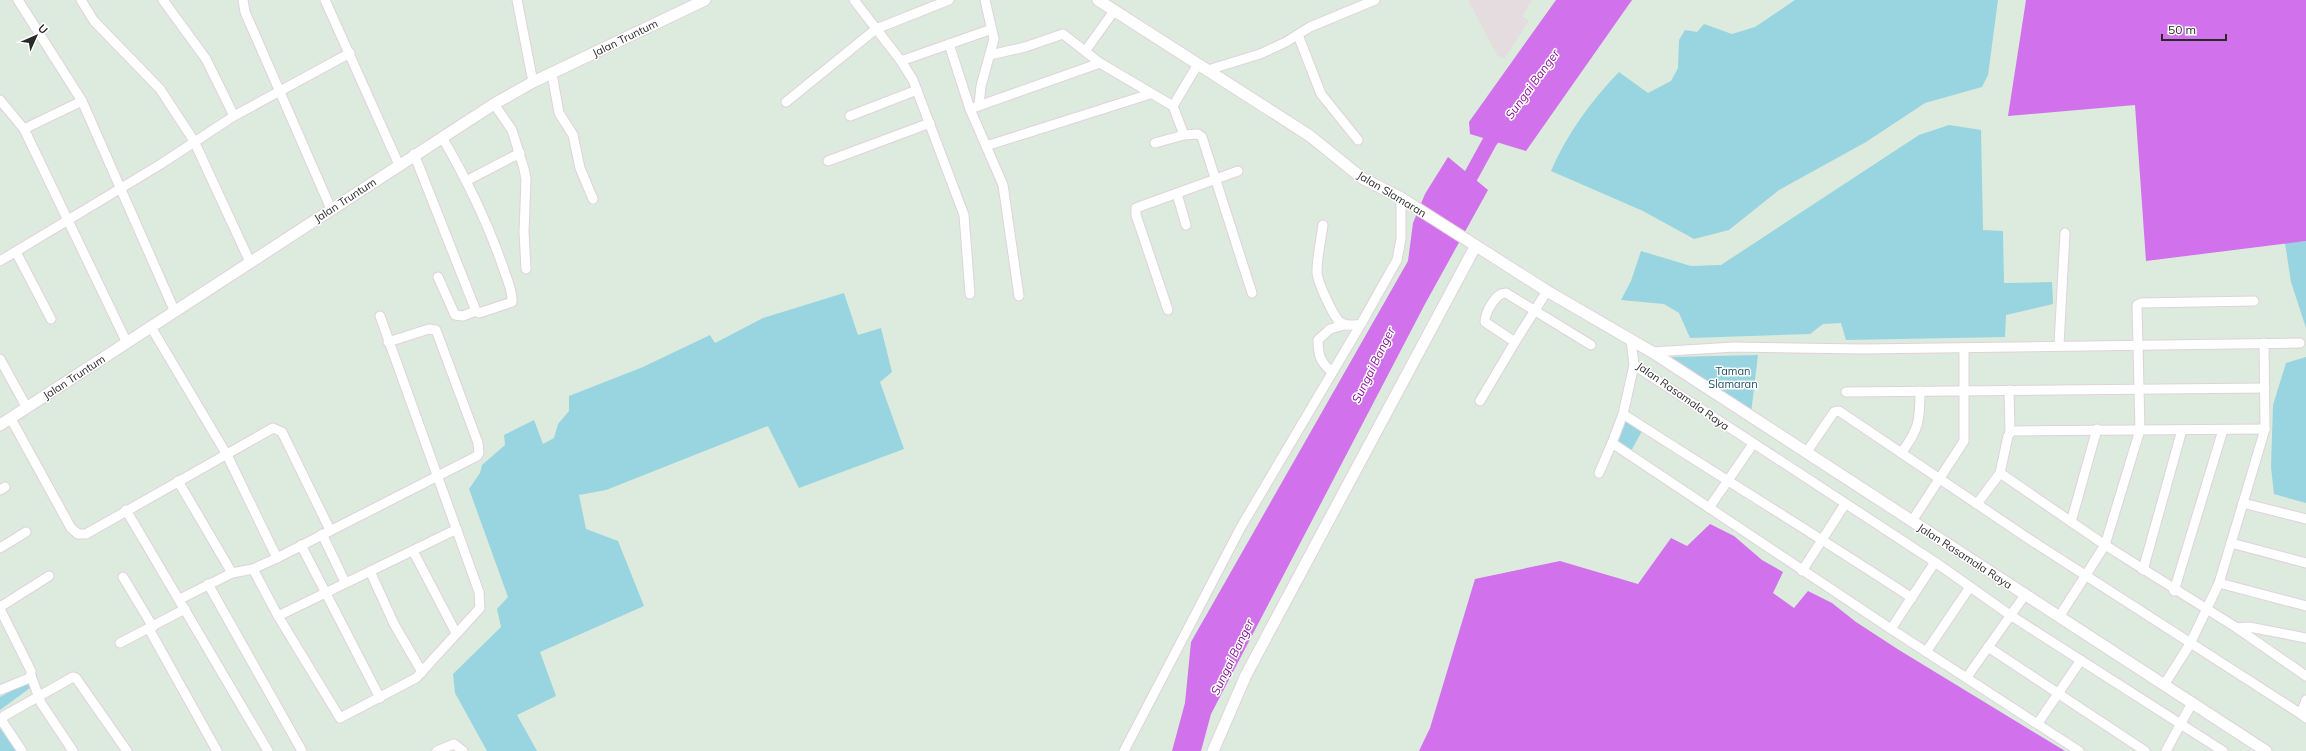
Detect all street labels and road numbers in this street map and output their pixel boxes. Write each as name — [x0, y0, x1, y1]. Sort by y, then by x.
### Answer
street label: Jalan Truntum — [590, 16, 660, 60]
street label: Jalan Slamaran — [1355, 168, 1429, 220]
street label: Jalan Truntum — [311, 175, 379, 225]
street label: Jalan Truntum — [40, 352, 108, 402]
street label: Jalan Rasamala Raya — [1634, 359, 1732, 433]
street label: Jalan Rasamala Raya — [1915, 520, 2015, 592]

